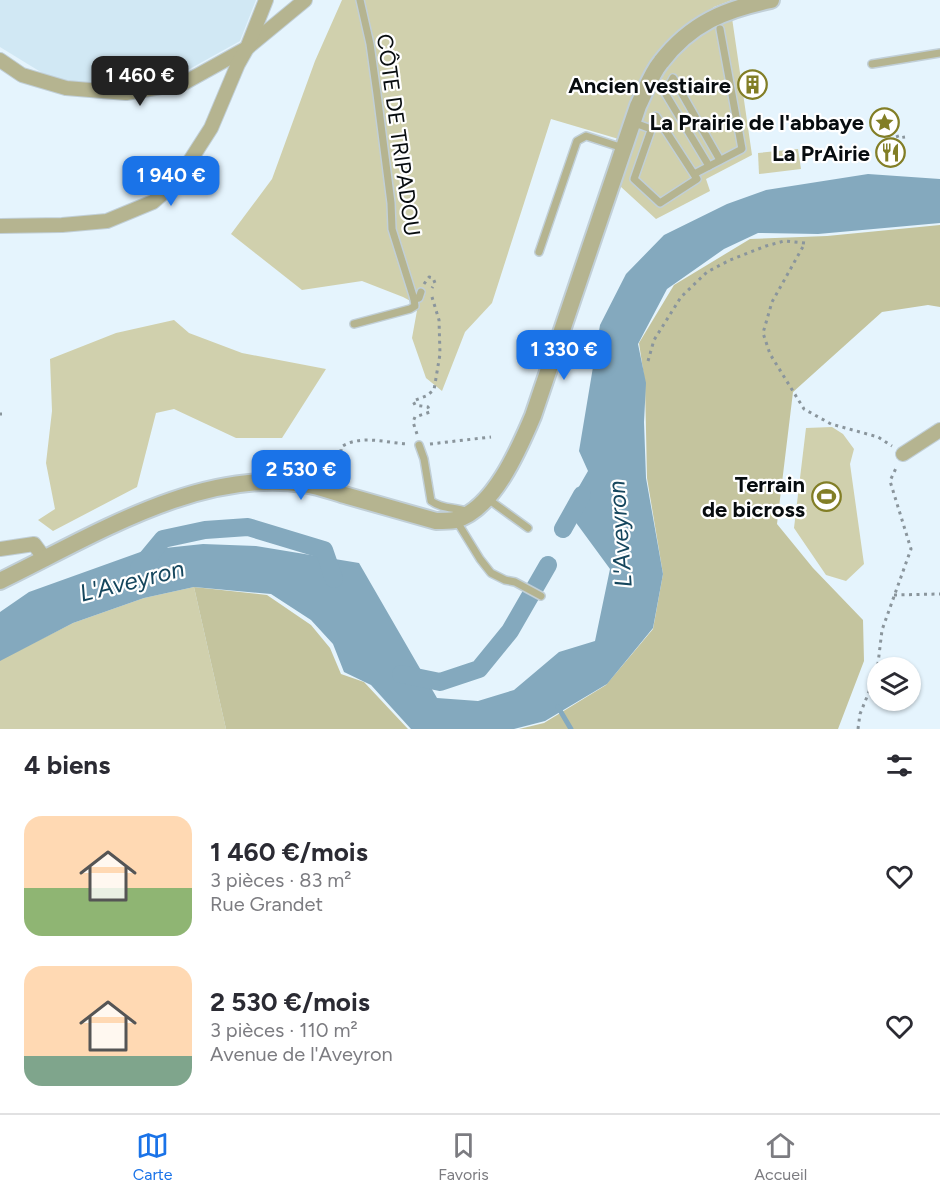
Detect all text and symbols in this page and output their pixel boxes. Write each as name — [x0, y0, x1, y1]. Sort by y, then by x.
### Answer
street label: CÔTE DE TRIPADOU — [371, 32, 426, 238]
pin: 1 460 € — [85, 56, 195, 107]
text: 1 460 € — [105, 63, 175, 87]
building icon: Ancien vestiaire — [736, 69, 768, 101]
place label: Ancien vestiaire — [568, 72, 731, 99]
place icon: La Prairie de l'abbaye — [869, 106, 901, 138]
place label: La Prairie de l'abbaye — [649, 109, 864, 136]
restaurant icon: La PrAirie — [875, 137, 907, 169]
place label: La PrAirie — [772, 140, 870, 167]
pin: 1 940 € — [116, 156, 226, 207]
text: 1 940 € — [136, 163, 206, 187]
pin: 1 330 € — [509, 330, 619, 381]
text: 1 330 € — [530, 337, 598, 361]
pin: 2 530 € — [246, 450, 356, 501]
text: 2 530 € — [266, 457, 336, 481]
place label: Terrain de bicross — [702, 471, 805, 523]
water label: L'Aveyron — [601, 480, 638, 588]
sports icon: Terrain de bicross — [810, 481, 842, 513]
water label: L'Aveyron — [77, 554, 187, 608]
map controls — [867, 657, 921, 711]
button: layers — [867, 657, 921, 711]
text: 4 biens — [24, 749, 110, 781]
icon: filters — [883, 749, 916, 782]
text: 1 460 €/mois — [210, 836, 368, 868]
icon: home — [72, 840, 144, 912]
icon: heart — [883, 860, 916, 893]
text: 3 pièces · 83 m² — [210, 868, 352, 892]
text: Rue Grandet — [210, 892, 323, 916]
text: 2 530 €/mois — [210, 986, 370, 1018]
icon: home — [72, 990, 144, 1062]
icon: heart — [883, 1010, 916, 1043]
text: 3 pièces · 110 m² — [210, 1018, 358, 1042]
text: Avenue de l'Aveyron — [210, 1042, 393, 1066]
tab: Carte — [133, 1129, 173, 1184]
tab: Favoris — [438, 1129, 489, 1184]
tab: Accueil — [754, 1129, 807, 1184]

